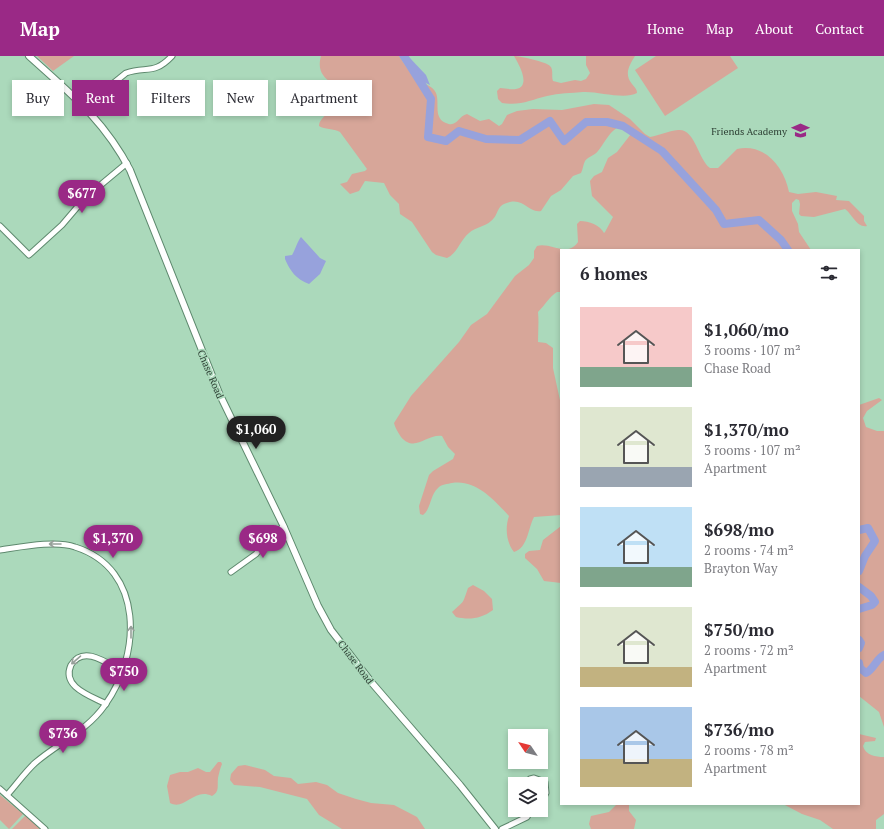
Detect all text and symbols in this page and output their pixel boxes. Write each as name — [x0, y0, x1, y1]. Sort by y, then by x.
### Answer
text: Map — [20, 16, 60, 41]
text: Home — [647, 19, 684, 38]
text: Map — [706, 19, 733, 38]
text: About — [755, 19, 793, 38]
text: Contact — [815, 19, 864, 38]
chip: Buy — [12, 80, 64, 116]
chip: Rent — [72, 80, 129, 116]
chip: Filters — [137, 80, 205, 116]
chip: New — [213, 80, 268, 116]
chip: Apartment — [276, 80, 372, 116]
school or university icon: Friends Academy — [790, 121, 810, 141]
place label: Friends Academy — [711, 125, 788, 138]
pin: $677 — [58, 180, 106, 214]
text: $677 — [67, 184, 97, 202]
text: 6 homes — [580, 262, 648, 285]
icon: filters — [818, 262, 840, 284]
text: $1,060/mo — [704, 318, 789, 341]
icon: home — [612, 323, 660, 371]
text: 3 rooms · 107 m² — [704, 341, 801, 359]
street label: Chase Road — [195, 348, 227, 401]
text: Chase Road — [704, 359, 771, 377]
pin: $1,060 — [223, 416, 289, 450]
text: $1,370/mo — [704, 418, 789, 441]
text: $1,060 — [236, 420, 276, 438]
icon: home — [612, 423, 660, 471]
text: 3 rooms · 107 m² — [704, 441, 801, 459]
text: Apartment — [704, 459, 767, 477]
text: $698/mo — [704, 518, 774, 541]
icon: home — [612, 523, 660, 571]
pin: $1,370 — [80, 525, 146, 559]
pin: $698 — [239, 525, 287, 559]
text: $1,370 — [93, 529, 133, 547]
text: $698 — [248, 529, 278, 547]
one-way arrow — [49, 540, 62, 548]
text: 2 rooms · 74 m² — [704, 541, 794, 559]
text: Brayton Way — [704, 559, 777, 577]
text: $750/mo — [704, 618, 774, 641]
icon: home — [612, 623, 660, 671]
one-way arrow — [127, 626, 135, 639]
street label: Chase Road — [335, 638, 377, 687]
text: 2 rooms · 72 m² — [704, 641, 794, 659]
one-way arrow — [71, 656, 81, 665]
pin: $750 — [100, 658, 148, 692]
text: Apartment — [704, 659, 767, 677]
text: $750 — [109, 662, 139, 680]
text: $736/mo — [704, 718, 774, 741]
pin: $736 — [39, 720, 87, 754]
icon: home — [612, 723, 660, 771]
text: $736 — [48, 724, 78, 742]
north arrow — [508, 729, 548, 769]
map controls — [508, 729, 548, 817]
text: 2 rooms · 78 m² — [704, 741, 794, 759]
text: Apartment — [704, 759, 767, 777]
button: layers — [508, 777, 548, 817]

